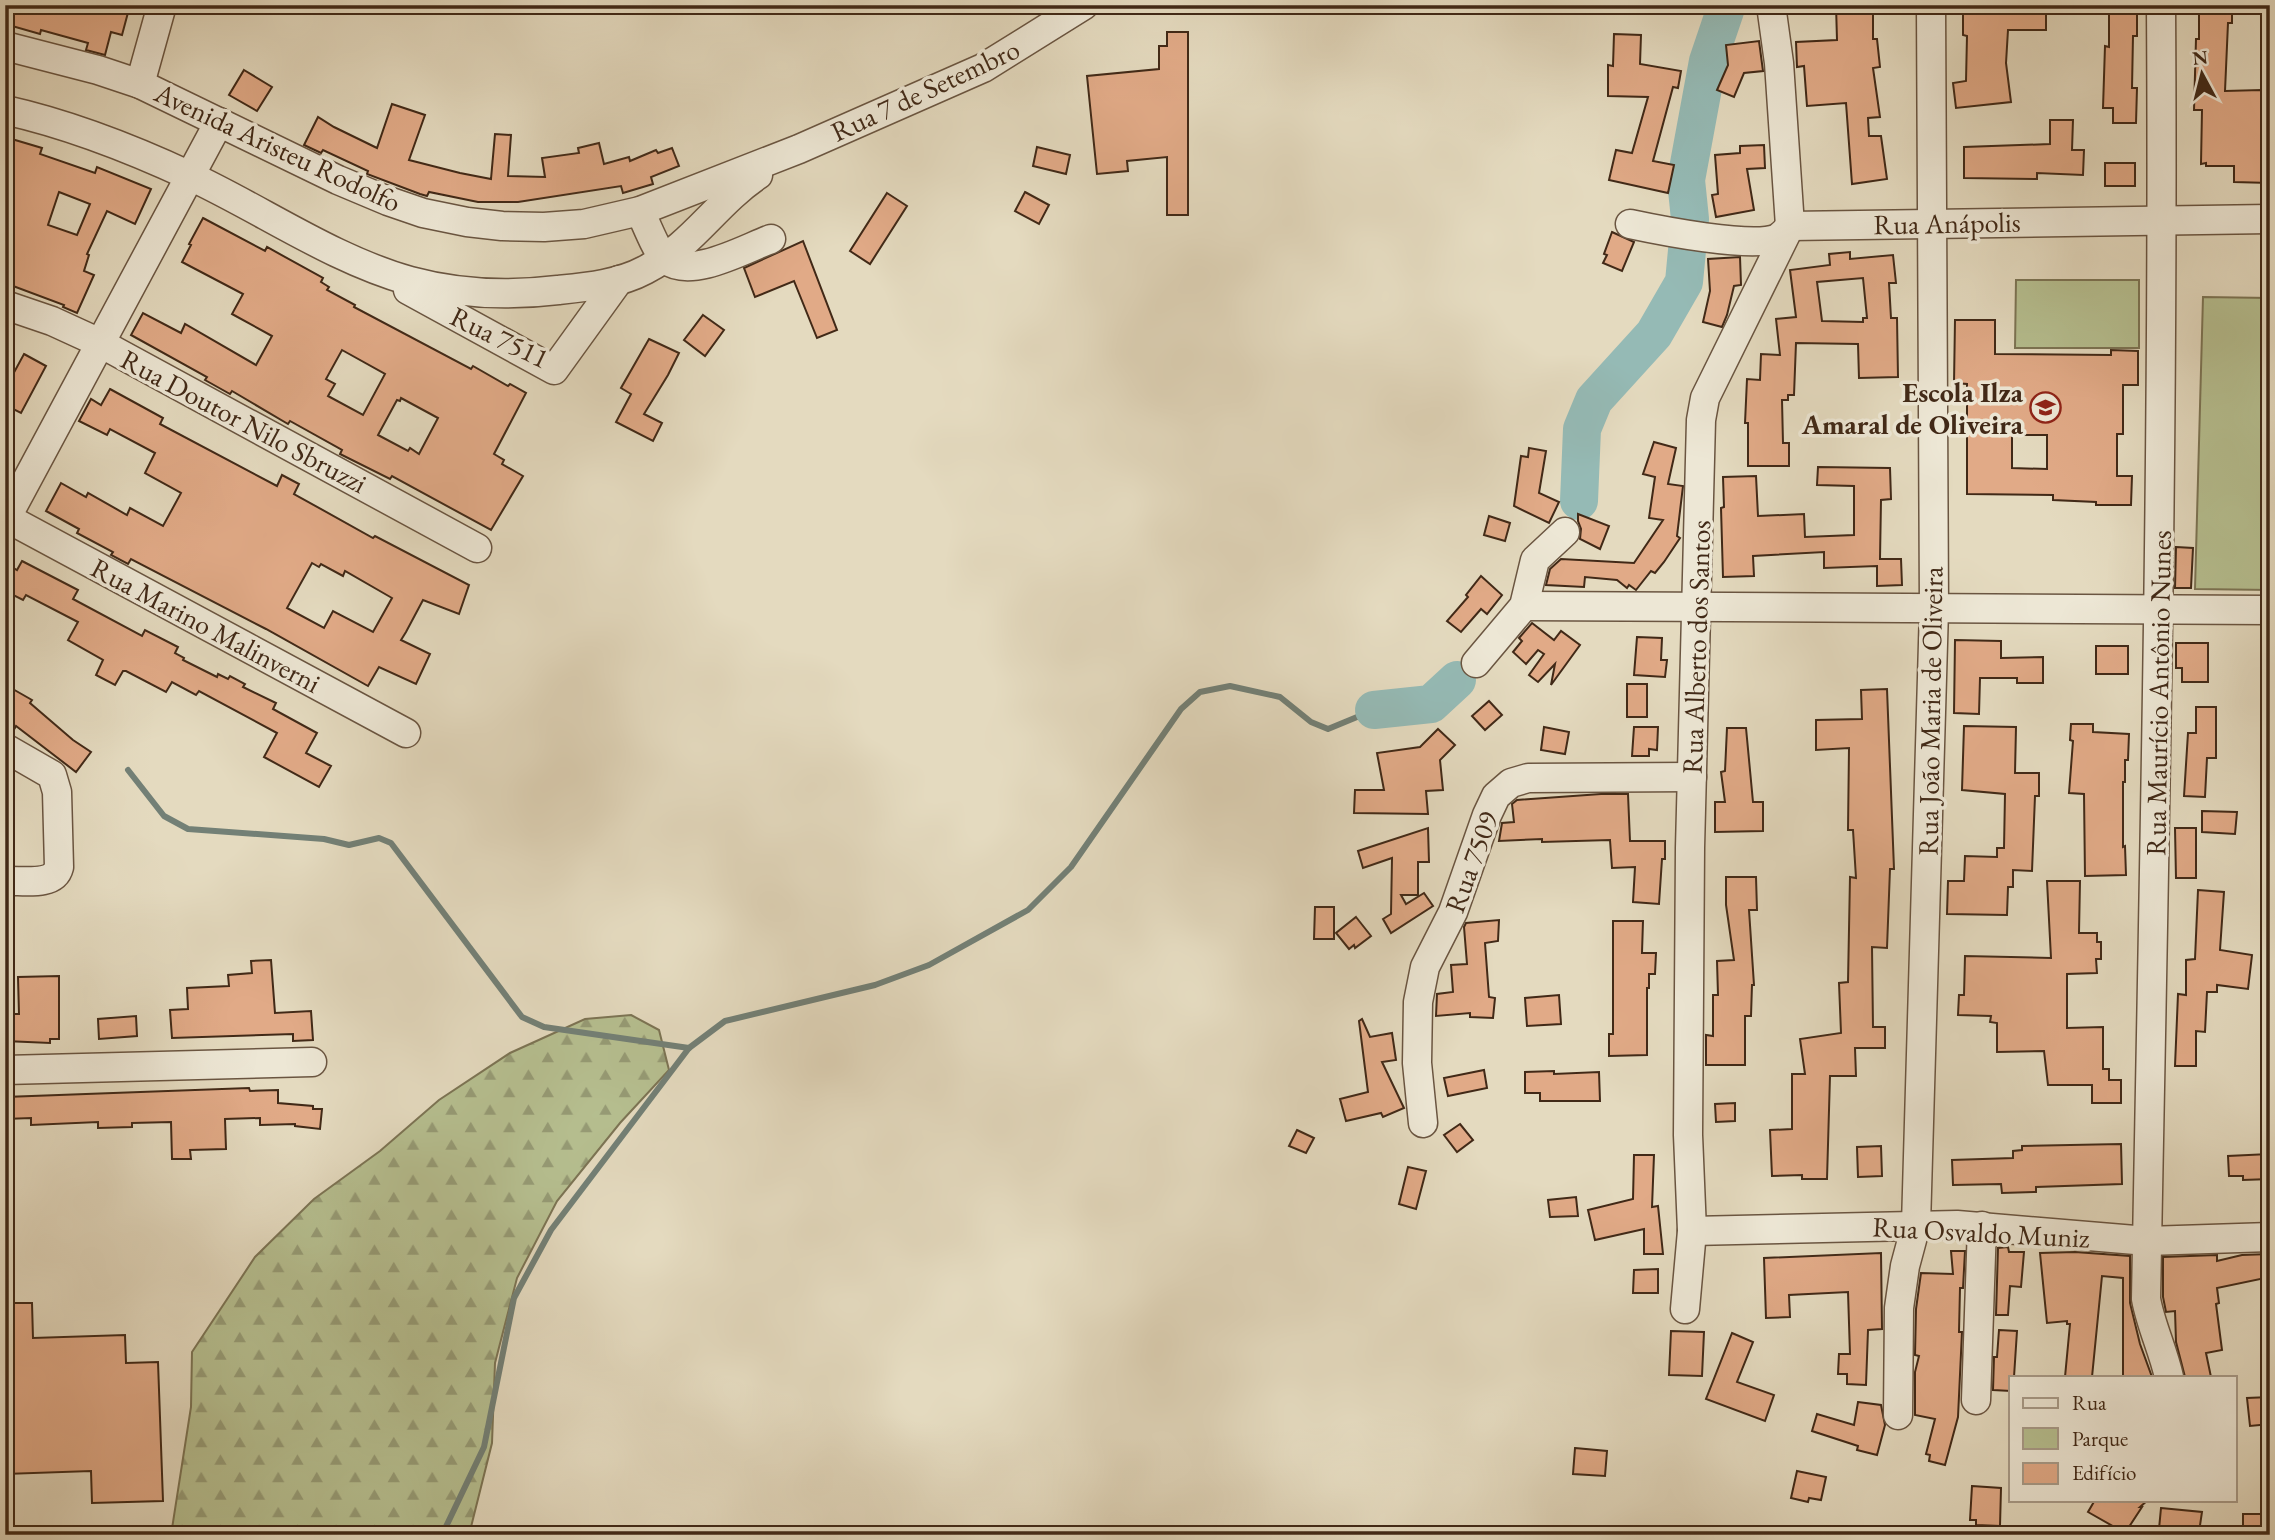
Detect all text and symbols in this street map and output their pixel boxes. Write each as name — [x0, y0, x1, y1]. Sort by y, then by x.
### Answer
street label: Rua 7 de Setembro — [825, 31, 1025, 149]
north arrow — [2166, 38, 2236, 108]
text: N — [2191, 44, 2210, 71]
street label: Avenida Aristeu Rodolfo — [148, 74, 407, 220]
street label: Rua Anápolis — [1873, 204, 2021, 242]
street label: Rua 7511 — [445, 298, 555, 376]
street label: Rua Doutor Nilo Sbruzzi — [115, 341, 373, 501]
place label: Escola Ilza Amaral de Oliveira — [1801, 374, 2024, 442]
school or university icon: Escola Ilza Amaral de Oliveira — [2029, 391, 2063, 425]
street label: Rua Alberto dos Santos — [1674, 520, 1718, 774]
street label: Rua Maurício Antônio Nunes — [2137, 530, 2179, 856]
street label: Rua Marino Malinverni — [85, 549, 327, 701]
street label: Rua João Maria de Oliveira — [1909, 565, 1951, 856]
street label: Rua 7509 — [1436, 806, 1506, 918]
street label: Rua Osvaldo Muniz — [1871, 1208, 2091, 1256]
legend — [2009, 1376, 2236, 1502]
text: Rua — [2072, 1389, 2107, 1416]
text: Parque — [2072, 1425, 2128, 1452]
text: Edifício — [2072, 1459, 2136, 1486]

